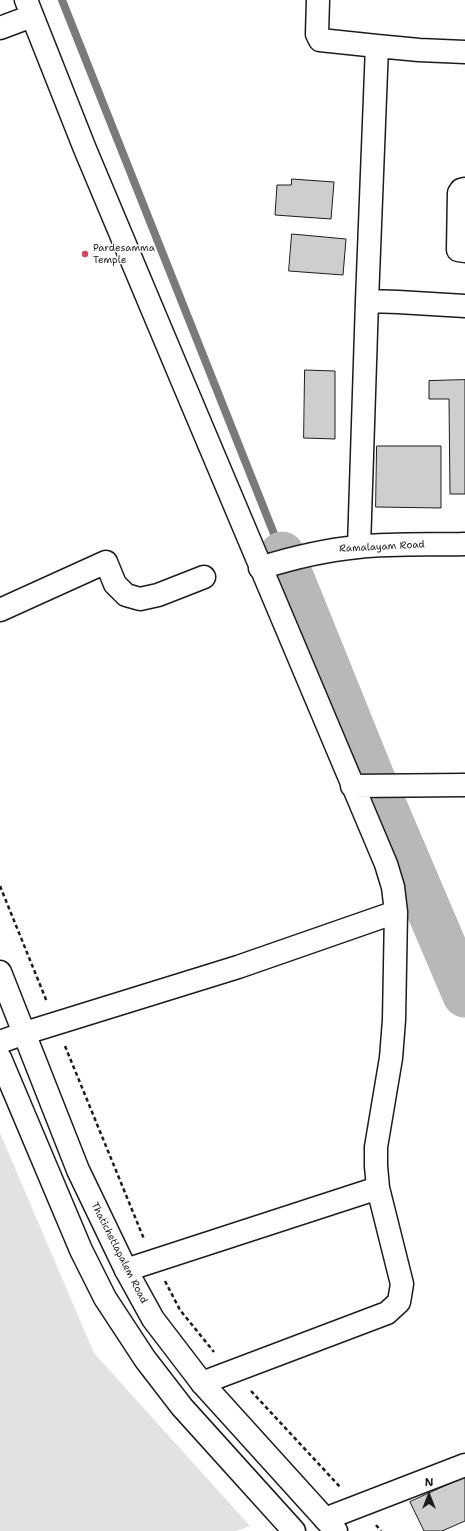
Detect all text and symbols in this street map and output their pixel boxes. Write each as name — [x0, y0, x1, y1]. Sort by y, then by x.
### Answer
place label: Pardesamma Temple — [93, 242, 155, 266]
marker: Pardesamma Temple — [80, 249, 90, 259]
street label: Ramalayam Road — [339, 539, 425, 555]
street label: Thatichetlapalem Road — [88, 1200, 150, 1306]
north arrow — [409, 1475, 449, 1515]
text: N — [425, 1475, 433, 1490]

